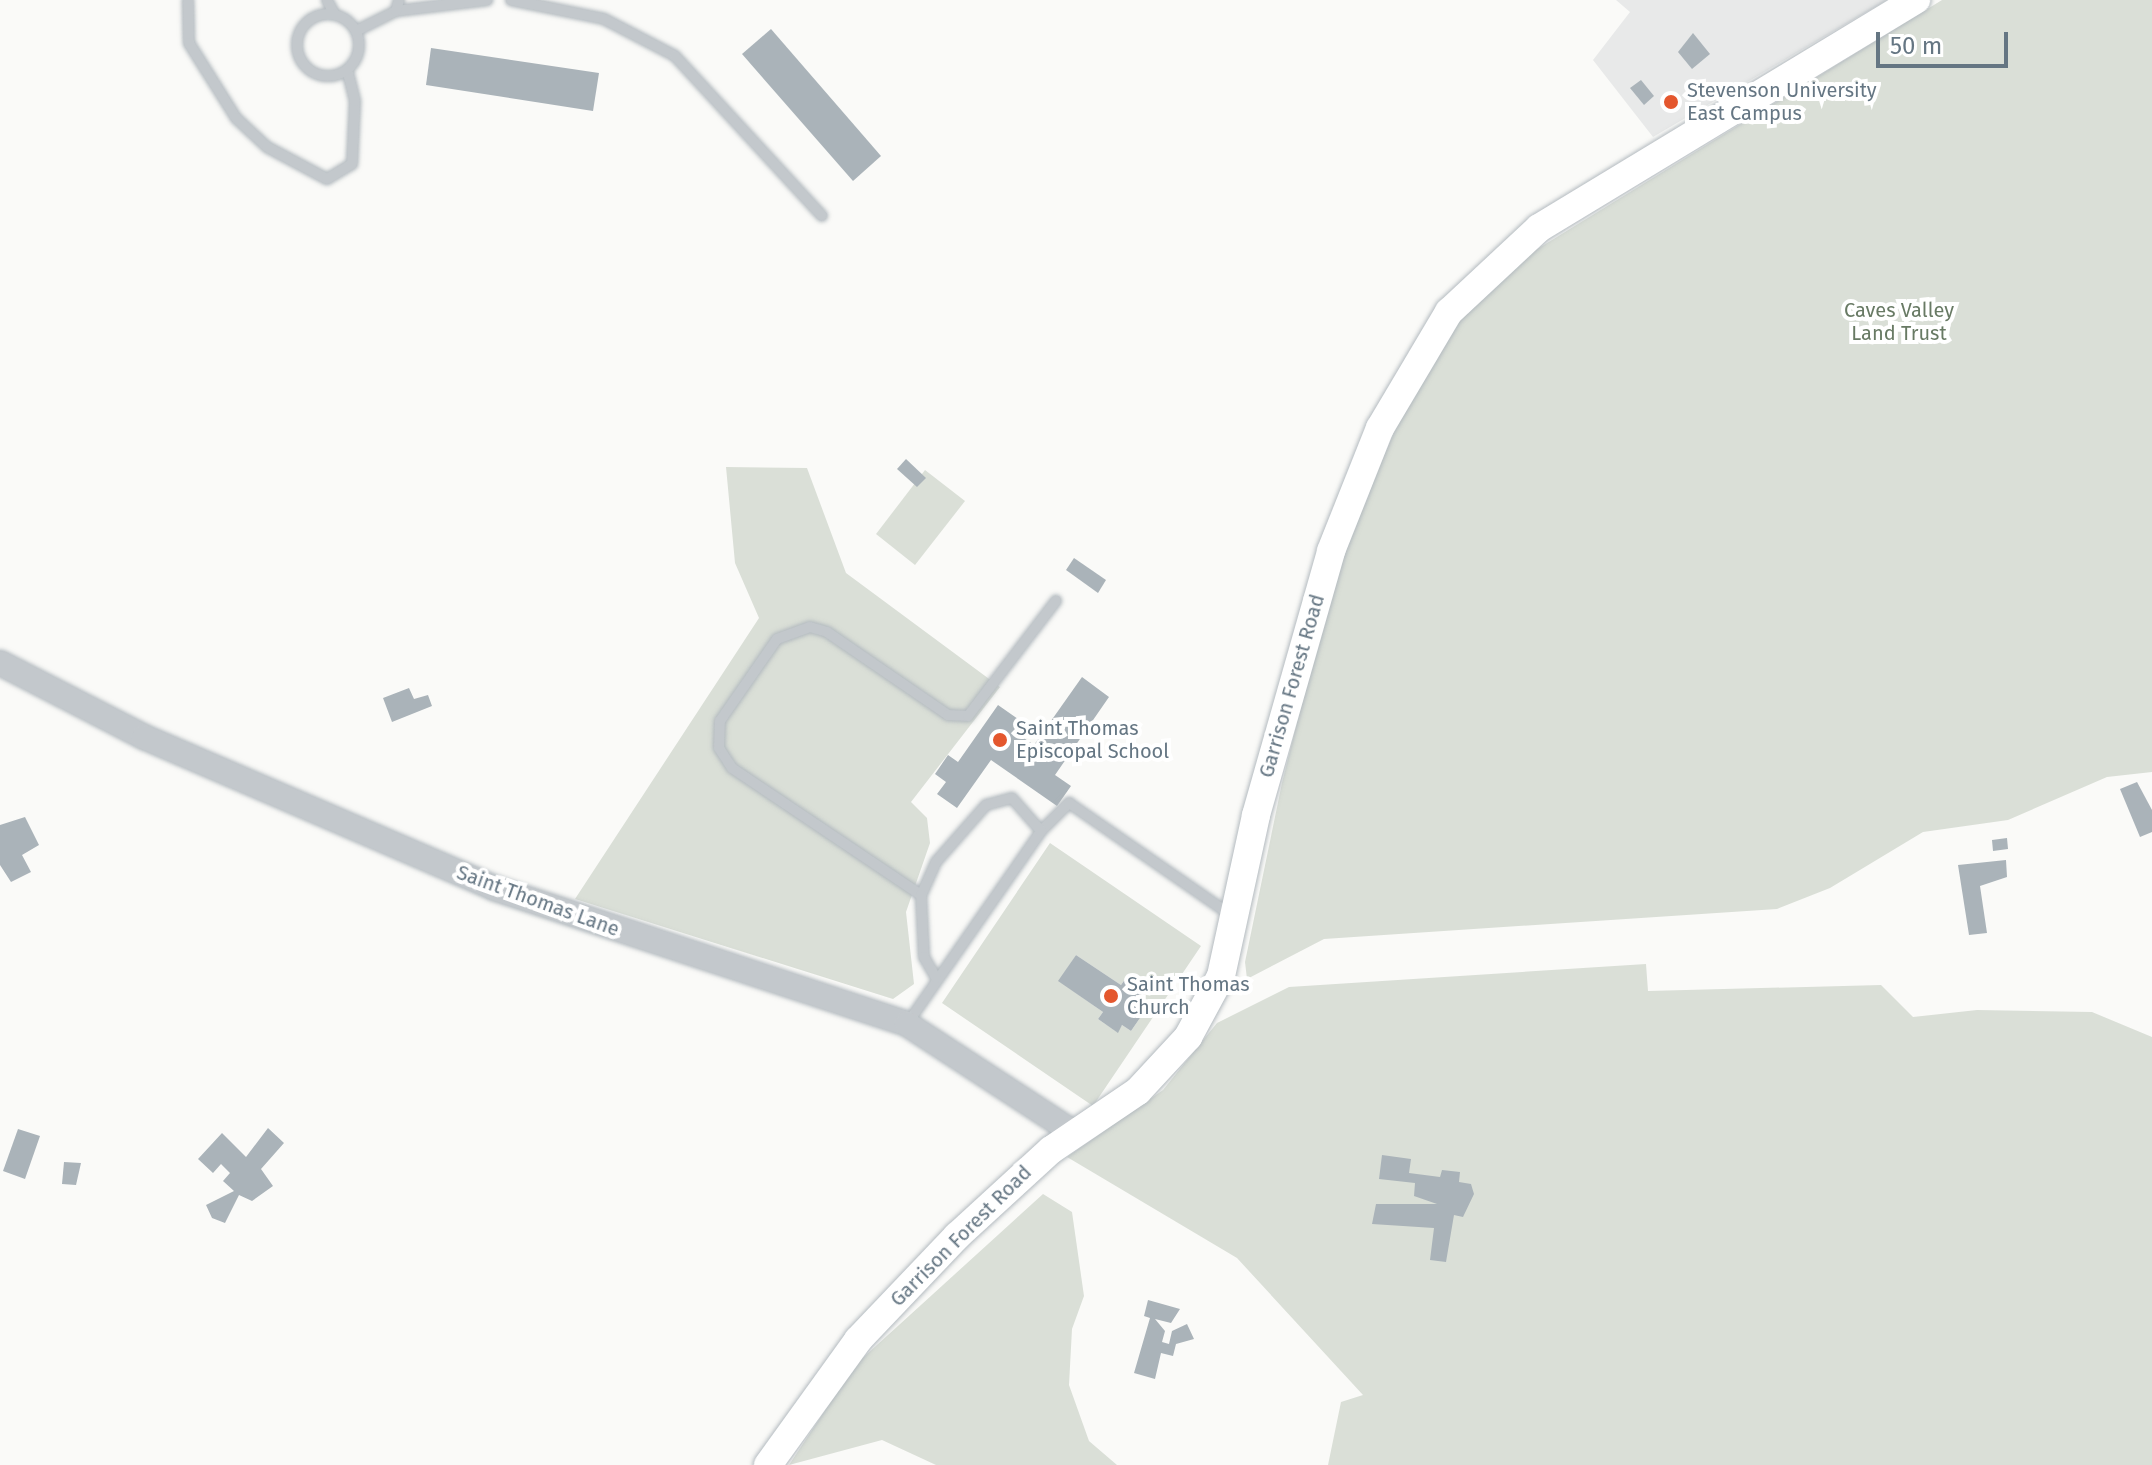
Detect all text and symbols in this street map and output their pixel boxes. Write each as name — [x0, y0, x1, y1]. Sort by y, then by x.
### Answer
scale bar — [1880, 16, 2012, 66]
text: 50 m — [1890, 32, 1942, 60]
place label: Stevenson University East Campus — [1687, 78, 1877, 125]
marker: Stevenson University East Campus — [1662, 93, 1680, 111]
park label: Caves Valley Land Trust — [1844, 298, 1954, 345]
street label: Garrison Forest Road — [1254, 592, 1330, 780]
place label: Saint Thomas Episcopal School — [1016, 716, 1169, 763]
marker: Saint Thomas Episcopal School — [991, 731, 1009, 749]
street label: Saint Thomas Lane — [453, 860, 623, 942]
place label: Saint Thomas Church — [1127, 972, 1250, 1019]
marker: Saint Thomas Church — [1102, 987, 1120, 1005]
street label: Garrison Forest Road — [886, 1161, 1036, 1311]

